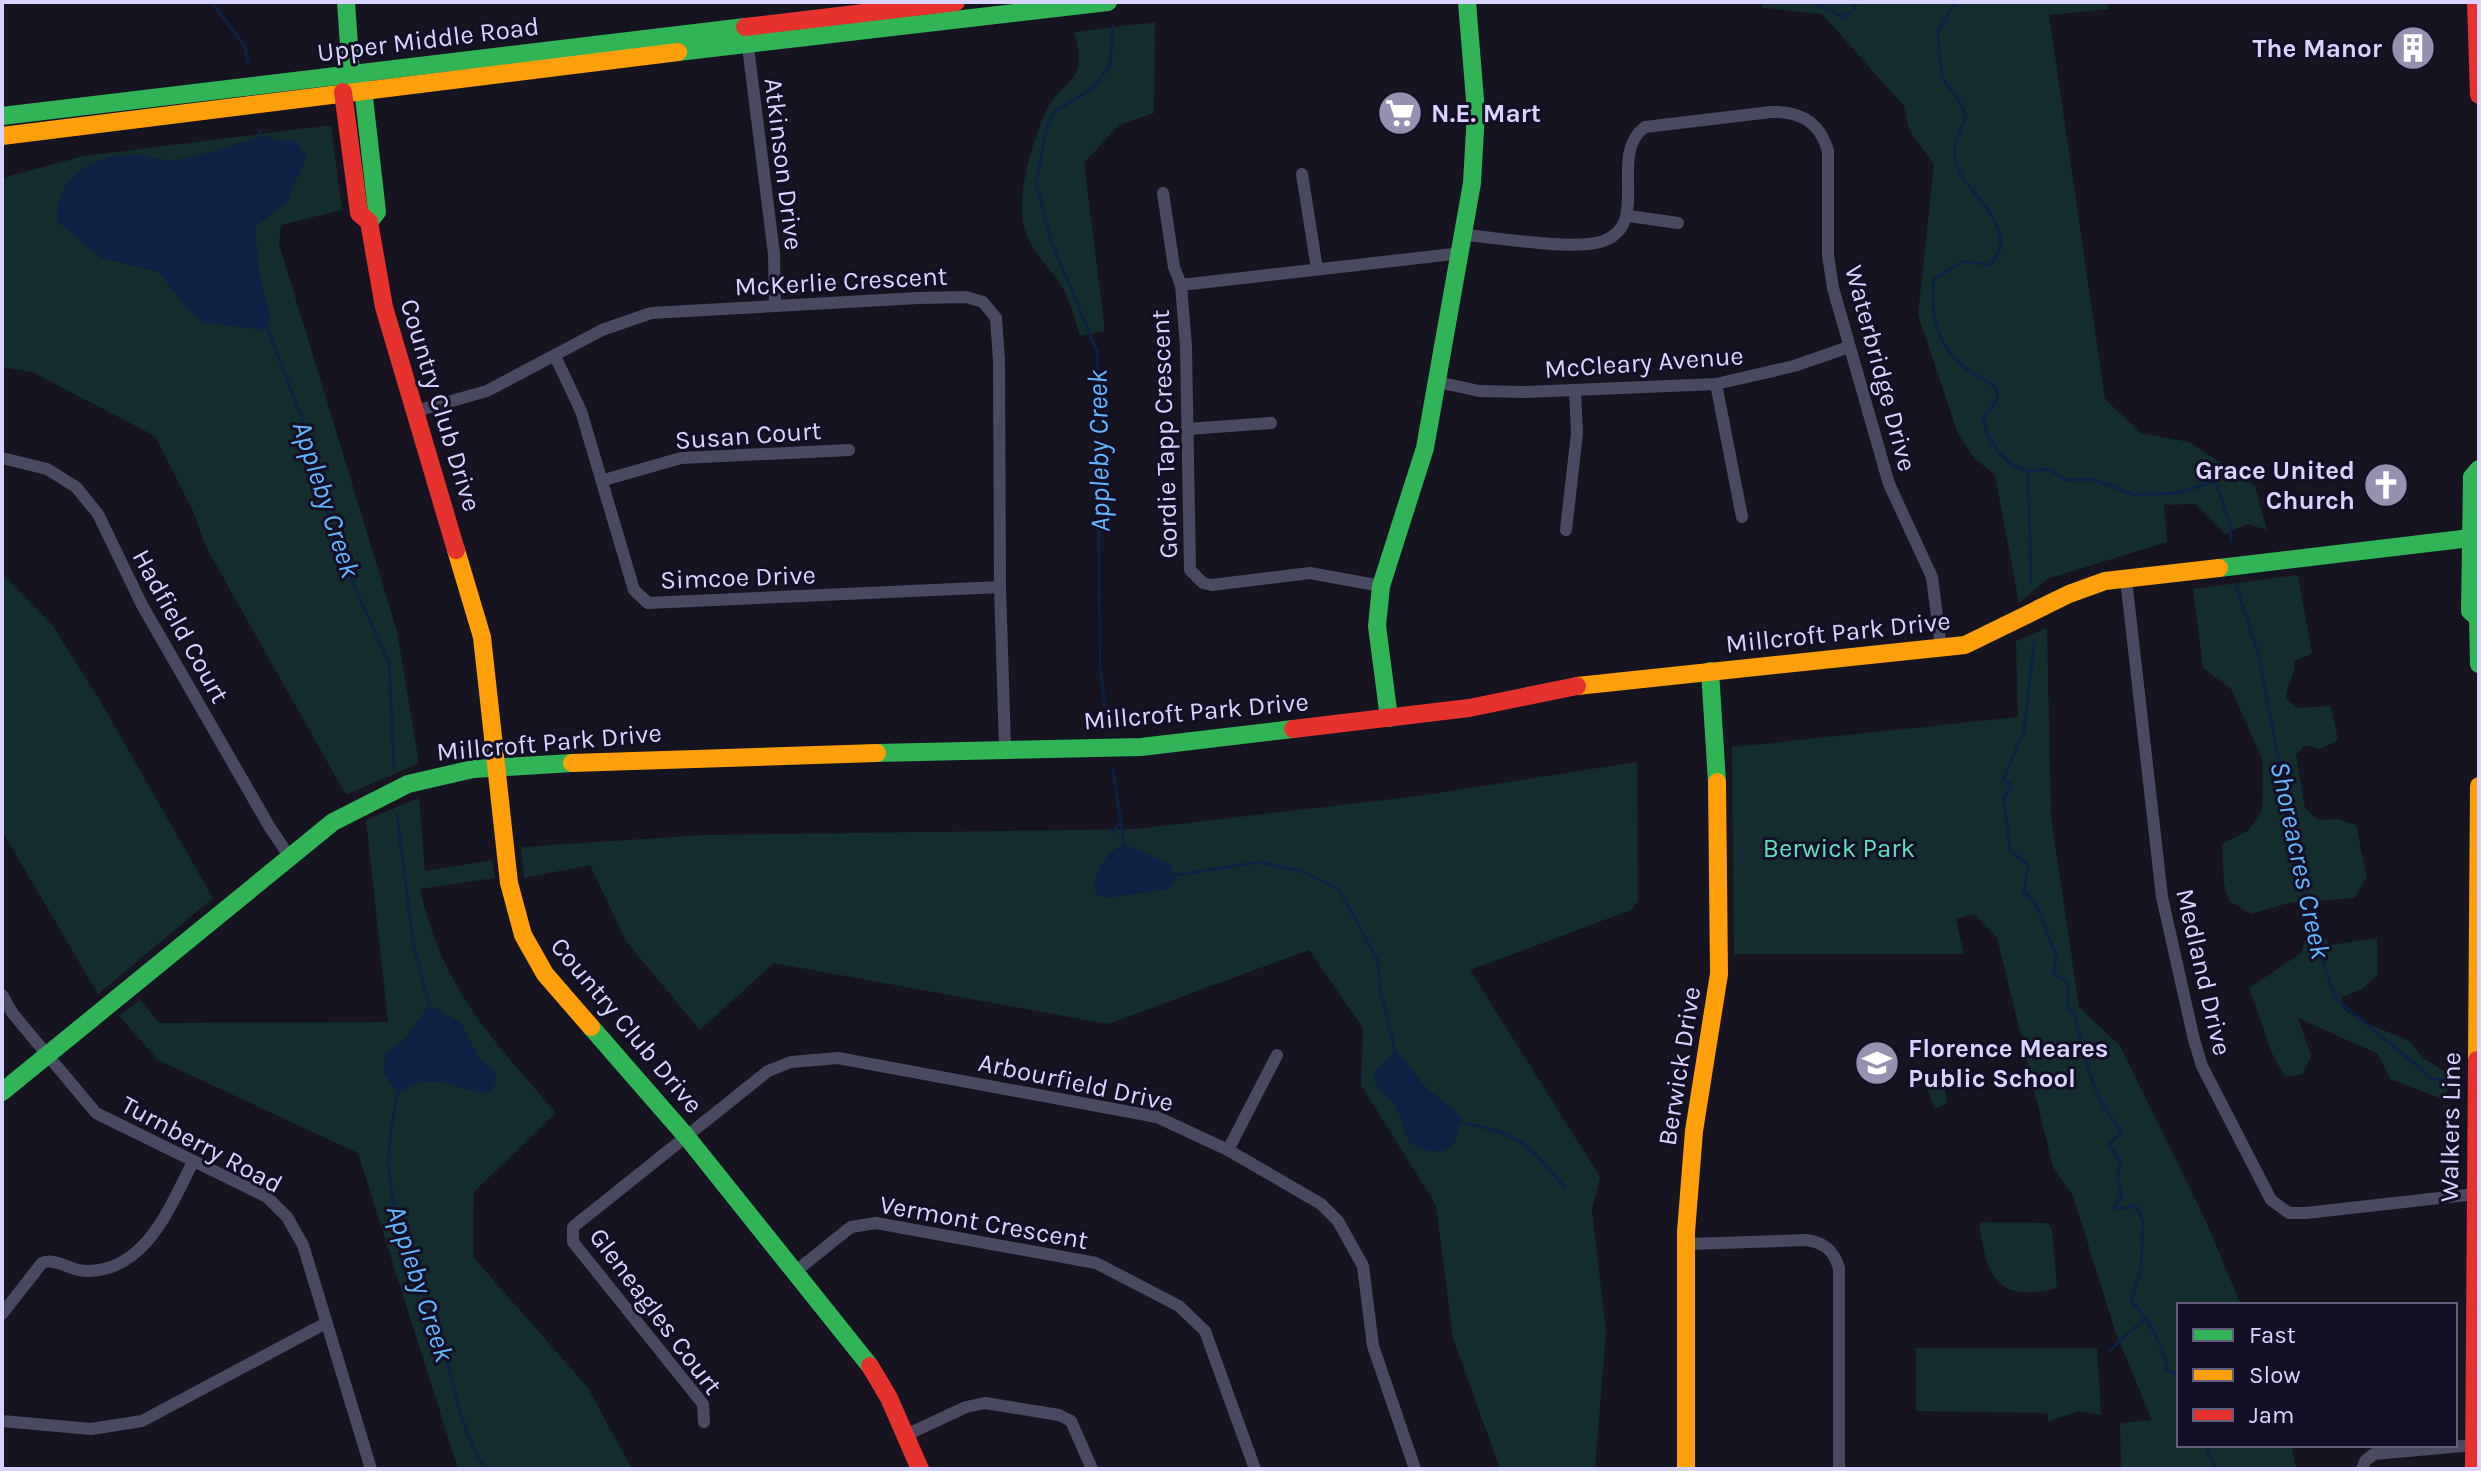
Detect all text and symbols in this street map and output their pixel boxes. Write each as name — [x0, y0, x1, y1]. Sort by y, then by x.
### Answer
street label: Upper Middle Road — [315, 10, 541, 69]
building icon: The Manor — [2389, 24, 2437, 72]
place label: The Manor — [2253, 33, 2383, 64]
street label: Atkinson Drive — [758, 76, 809, 252]
supermarket icon: N.E. Mart — [1376, 89, 1424, 137]
place label: N.E. Mart — [1431, 98, 1541, 129]
street label: McKerlie Crescent — [734, 260, 948, 303]
street label: Waterbridge Drive — [1838, 262, 1923, 475]
street label: Country Club Drive — [393, 295, 488, 515]
street label: Gordie Tapp Crescent — [1145, 309, 1184, 559]
street label: McCleary Avenue — [1543, 340, 1745, 385]
water label: Appleby Creek — [1081, 369, 1116, 533]
street label: Susan Court — [674, 415, 822, 456]
water label: Appleby Creek — [286, 417, 368, 582]
place label: Grace United Church — [2195, 455, 2355, 516]
church icon: Grace United Church — [2362, 461, 2410, 509]
street label: Hadfield Court — [126, 544, 236, 709]
street label: Simcoe Drive — [660, 559, 816, 596]
street label: Millcroft Park Drive — [1724, 605, 1952, 660]
street label: Millcroft Park Drive — [1082, 686, 1310, 737]
street label: Millcroft Park Drive — [435, 717, 663, 768]
water label: Shoreacres Creek — [2263, 758, 2338, 963]
park label: Berwick Park — [1763, 833, 1915, 864]
street label: Medland Drive — [2169, 886, 2238, 1059]
street label: Country Club Drive — [544, 931, 709, 1120]
street label: Berwick Drive — [1652, 984, 1707, 1148]
place label: Florence Meares Public School — [1908, 1033, 2109, 1094]
school or university icon: Florence Meares Public School — [1853, 1039, 1901, 1087]
street label: Arbourfield Drive — [975, 1047, 1176, 1118]
street label: Walkers Line — [2434, 1052, 2467, 1202]
street label: Turnberry Road — [116, 1089, 288, 1200]
street label: Vermont Crescent — [877, 1189, 1091, 1256]
water label: Appleby Creek — [380, 1201, 462, 1366]
street label: Gleneagles Court — [583, 1222, 729, 1401]
legend — [2177, 1303, 2457, 1447]
text: Fast — [2249, 1321, 2296, 1349]
text: Slow — [2249, 1361, 2301, 1389]
text: Jam — [2249, 1401, 2294, 1429]

